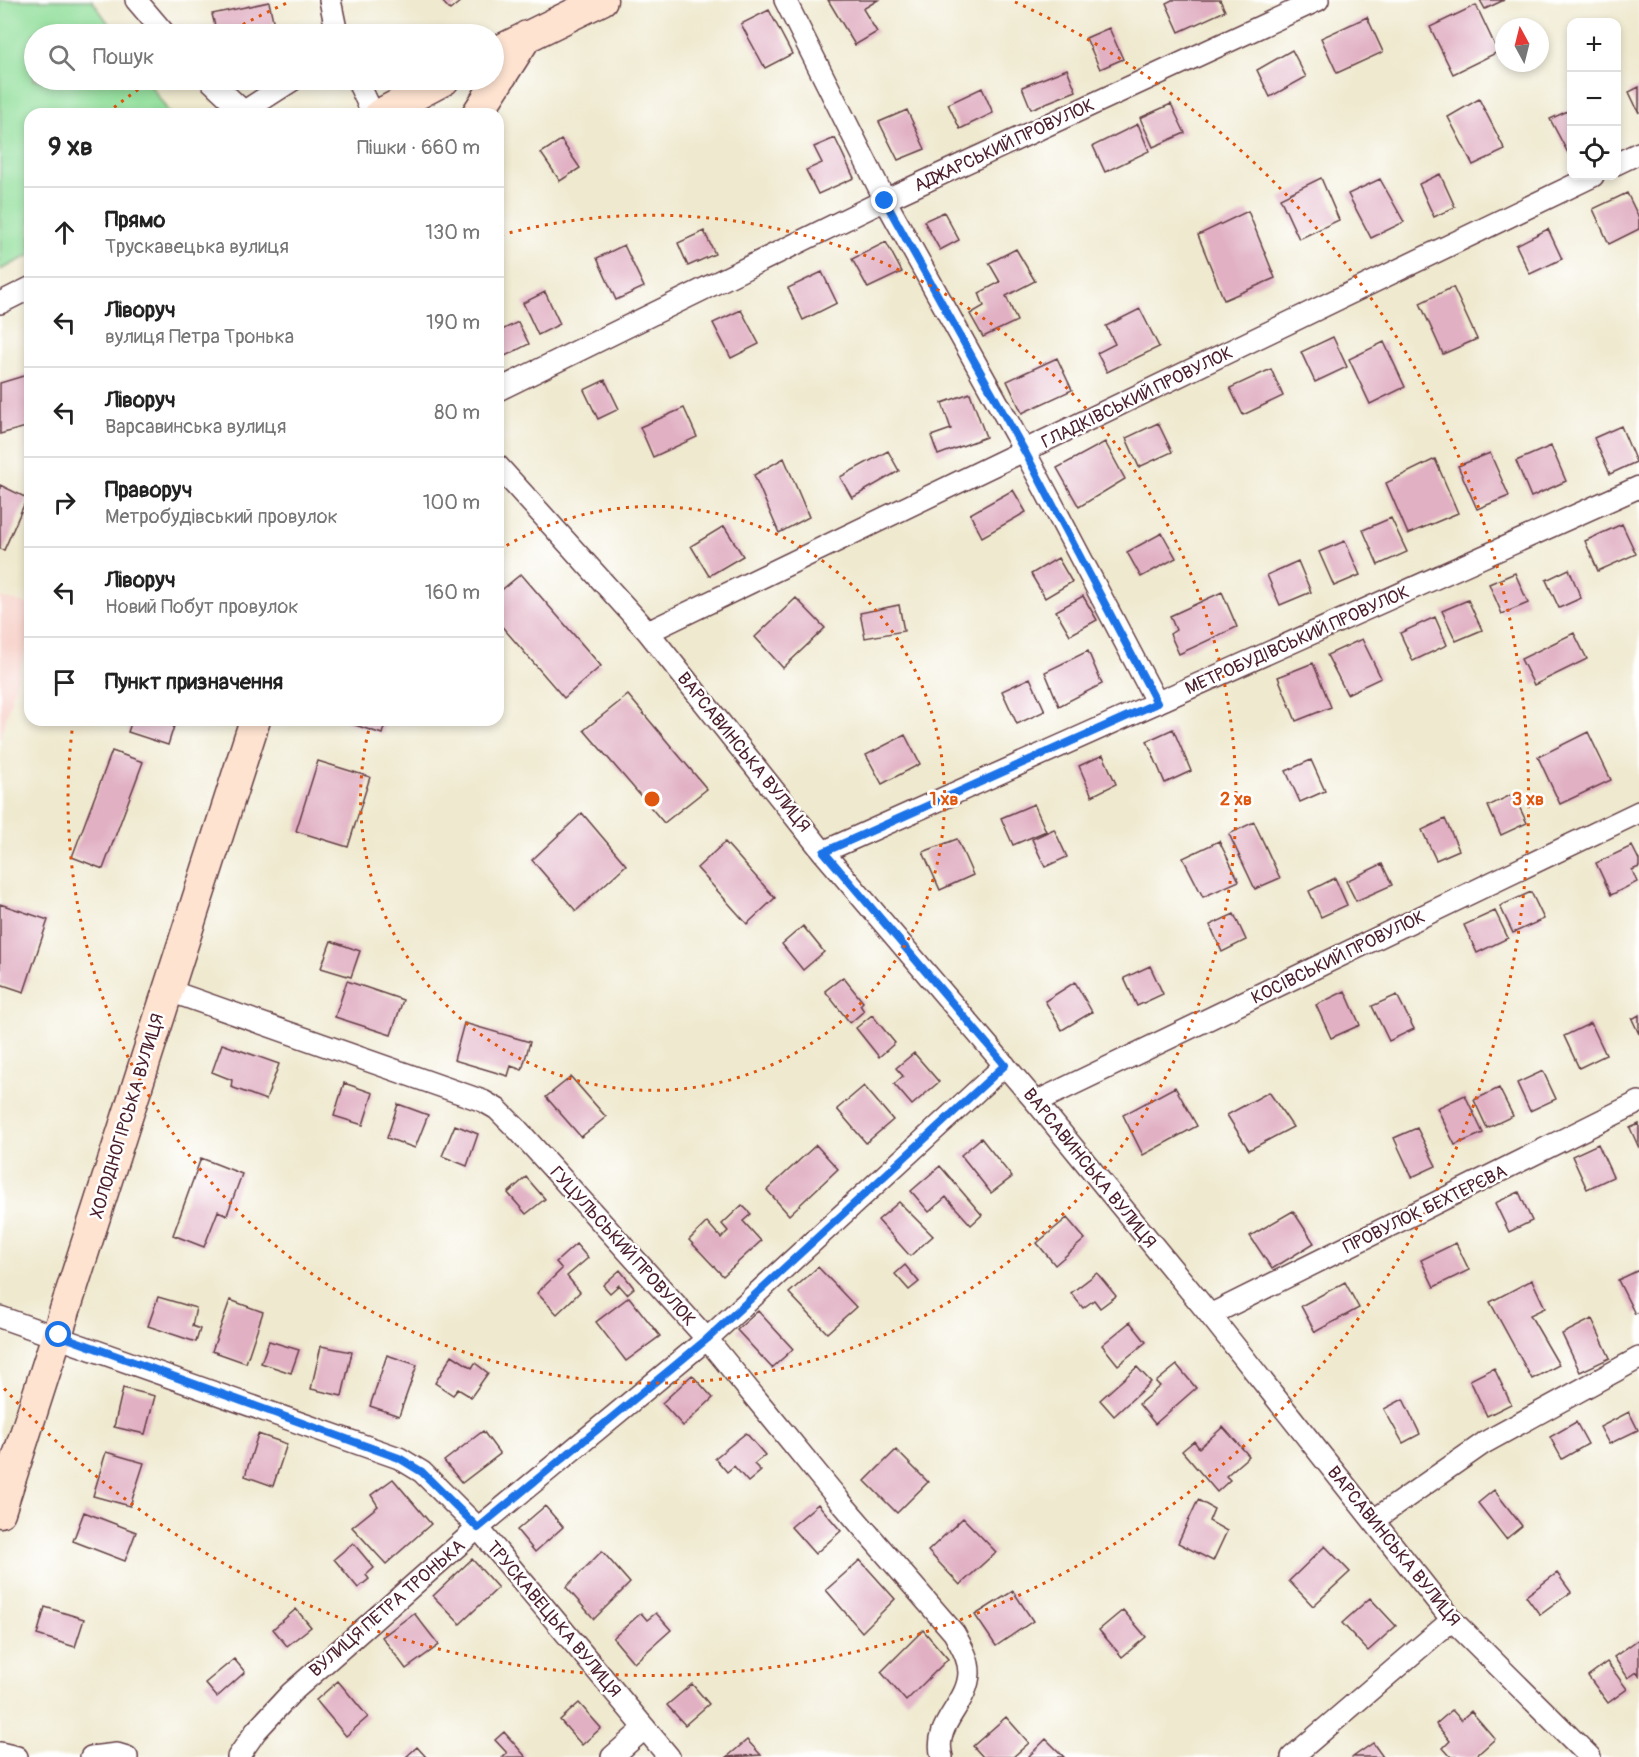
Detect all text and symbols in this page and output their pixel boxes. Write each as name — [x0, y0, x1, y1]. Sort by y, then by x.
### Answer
north arrow — [1495, 18, 1549, 72]
map controls — [1567, 18, 1621, 180]
button: + — [1567, 18, 1621, 72]
search box — [24, 24, 504, 90]
icon: search — [45, 41, 78, 74]
text: Пошук — [93, 43, 154, 71]
button: − — [1567, 72, 1621, 126]
street label: АДЖАРСЬКИЙ ПРОВУЛОК — [910, 94, 1098, 197]
button: locate — [1567, 126, 1621, 180]
text: 9 хв — [48, 131, 93, 163]
text: Пішки · 660 m — [357, 135, 480, 160]
route end — [871, 187, 897, 213]
text: Прямо — [105, 206, 165, 234]
icon: ahead — [48, 216, 81, 249]
text: 130 m — [425, 220, 480, 245]
text: Трускавецька вулиця — [105, 234, 289, 259]
text: Ліворуч — [105, 296, 176, 324]
icon: left — [48, 306, 81, 339]
text: 190 m — [426, 310, 480, 335]
text: вулиця Петра Тронька — [105, 324, 294, 349]
street label: ГЛАДКІВСЬКИЙ ПРОВУЛОК — [1038, 341, 1237, 454]
text: Ліворуч — [105, 386, 176, 414]
icon: left — [48, 396, 81, 429]
text: 80 m — [434, 400, 480, 425]
text: Варсавинська вулиця — [105, 414, 286, 439]
text: Праворуч — [105, 476, 192, 504]
icon: right — [48, 486, 81, 519]
text: 100 m — [423, 490, 480, 515]
text: Метробудівський провулок — [105, 504, 338, 529]
text: Ліворуч — [105, 566, 176, 594]
icon: left — [48, 576, 81, 609]
text: 160 m — [425, 580, 480, 605]
street label: МЕТРОБУДІВСЬКИЙ ПРОВУЛОК — [1182, 581, 1413, 700]
text: Новий Побут провулок — [105, 594, 299, 619]
icon: arrive — [48, 666, 81, 699]
text: Пункт призначення — [105, 668, 283, 696]
street label: ВАРСАВИНСЬКА ВУЛИЦЯ — [672, 668, 815, 837]
text: 1 хв — [930, 788, 959, 811]
text: 2 хв — [1220, 788, 1252, 811]
text: 3 хв — [1512, 788, 1544, 811]
centre of rings — [642, 789, 662, 809]
street label: КОСІВСЬКИЙ ПРОВУЛОК — [1247, 905, 1429, 1010]
street label: ХОЛОДНОГІРСЬКА ВУЛИЦЯ — [85, 1011, 170, 1221]
street label: ВАРСАВИНСЬКА ВУЛИЦЯ — [1018, 1084, 1161, 1253]
street label: ПРОВУЛОК БЕХТЕРЄВА — [1340, 1160, 1511, 1259]
street label: ГУЦУЛЬСЬКИЙ ПРОВУЛОК — [545, 1162, 700, 1331]
route start — [45, 1321, 71, 1347]
street label: ВАРСАВИНСЬКА ВУЛИЦЯ — [1322, 1462, 1465, 1631]
street label: ВУЛИЦЯ ПЕТРА ТРОНЬКА — [305, 1534, 470, 1682]
street label: ТРУСКАВЕЦЬКА ВУЛИЦЯ — [481, 1536, 626, 1702]

